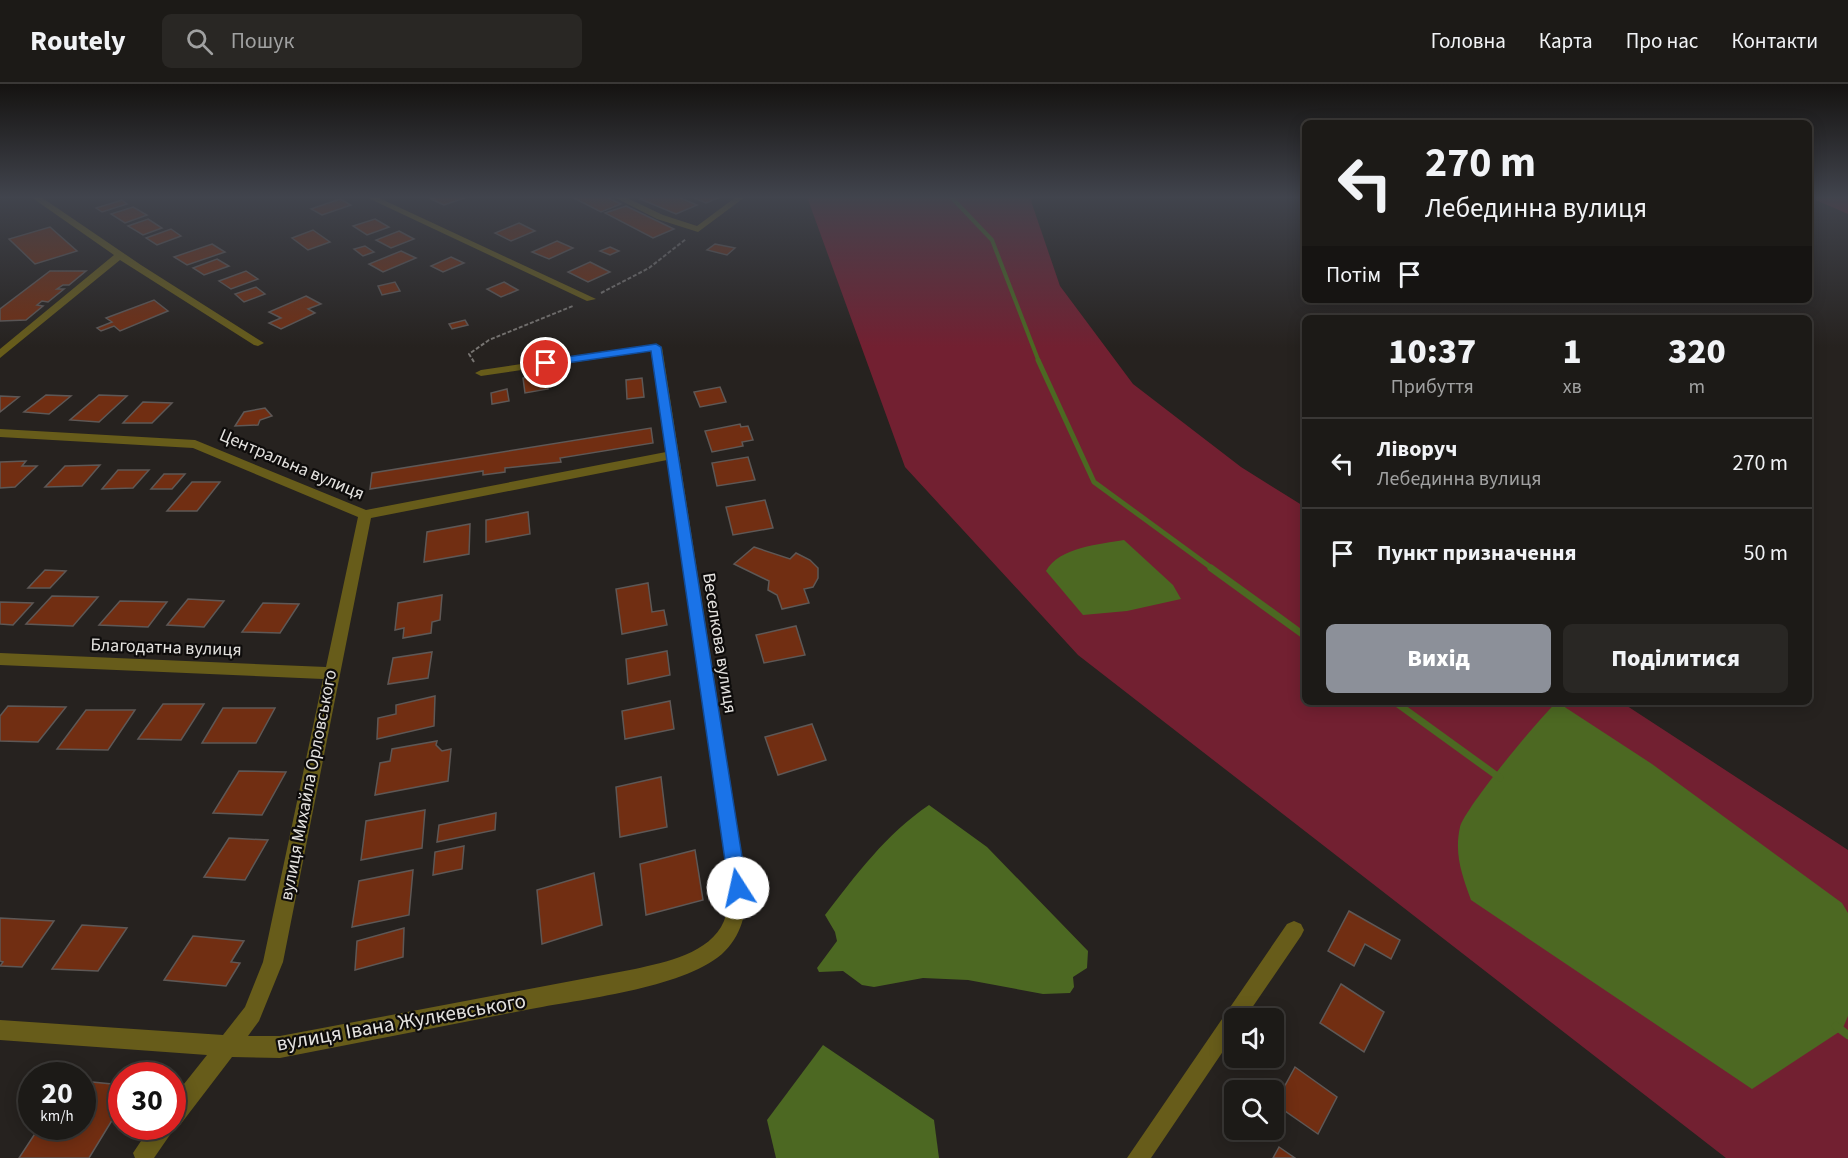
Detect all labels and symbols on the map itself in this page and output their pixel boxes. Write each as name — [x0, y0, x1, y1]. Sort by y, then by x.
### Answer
pin — [520, 337, 571, 388]
street label: Центральна вулиця — [215, 423, 368, 506]
street label: Веселкова вулиця — [696, 571, 743, 715]
street label: Благодатна вулиця — [90, 632, 242, 663]
street label: вулиця Михайла Орловського — [274, 667, 343, 903]
position arrow — [706, 856, 770, 920]
street label: вулиця Івана Жулкевського — [274, 985, 528, 1059]
speed limit sign: 30 — [108, 1062, 186, 1140]

